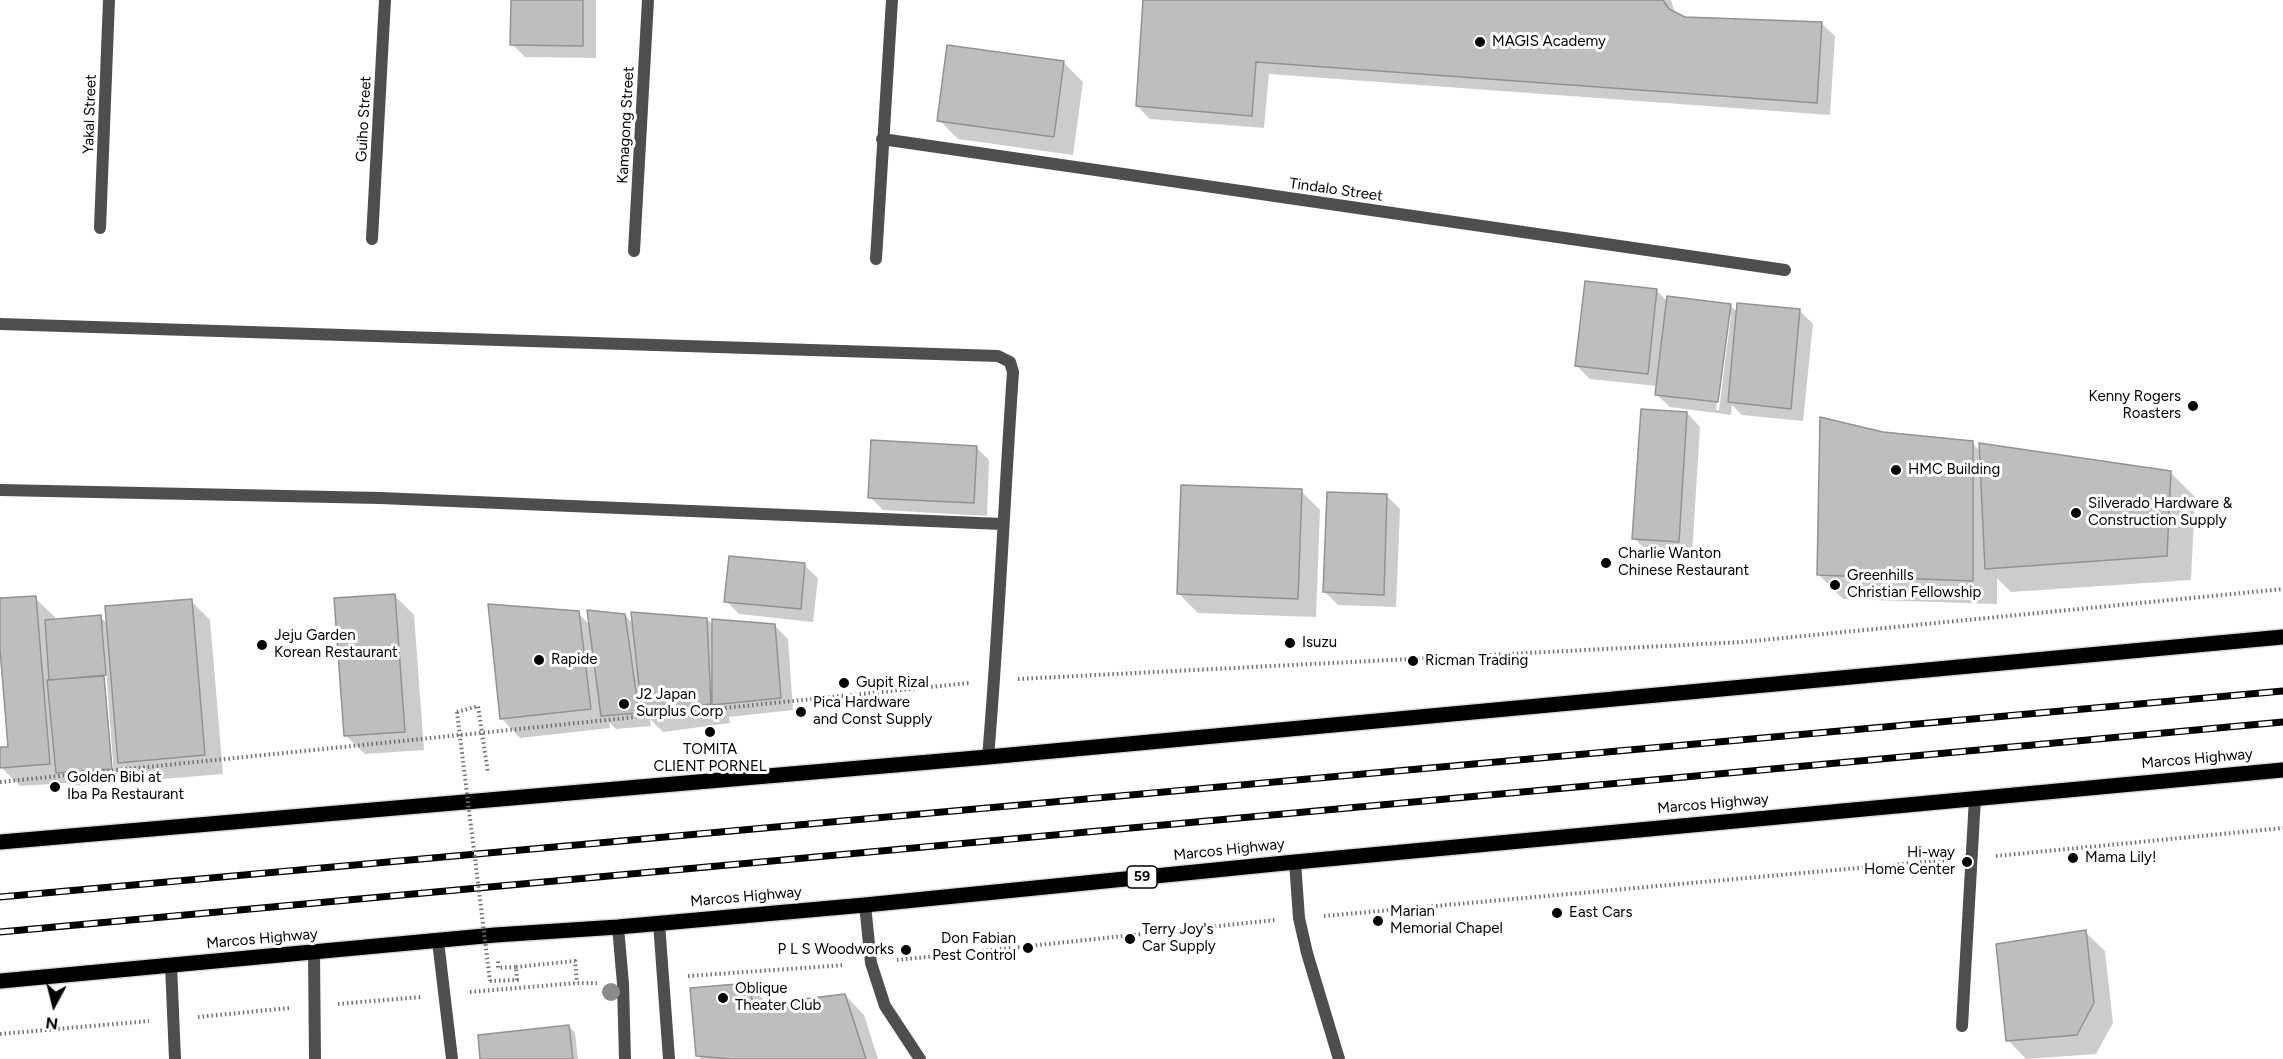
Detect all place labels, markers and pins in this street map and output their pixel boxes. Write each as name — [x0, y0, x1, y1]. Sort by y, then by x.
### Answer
place label: MAGIS Academy — [1492, 33, 1606, 51]
marker: MAGIS Academy — [1473, 35, 1487, 49]
place label: Kenny Rogers Roasters — [2088, 388, 2181, 423]
marker: Kenny Rogers Roasters — [2186, 399, 2200, 413]
place label: HMC Building — [1908, 461, 2000, 479]
marker: HMC Building — [1889, 463, 1903, 477]
place label: Silverado Hardware & Construction Supply — [2088, 495, 2232, 530]
marker: Silverado Hardware & Construction Supply — [2069, 506, 2083, 520]
place label: Charlie Wanton Chinese Restaurant — [1618, 545, 1749, 580]
marker: Charlie Wanton Chinese Restaurant — [1599, 556, 1613, 570]
place label: Greenhills Christian Fellowship — [1847, 567, 1981, 602]
marker: Greenhills Christian Fellowship — [1828, 578, 1842, 592]
place label: Jeju Garden Korean Restaurant — [274, 627, 398, 662]
place label: Isuzu — [1302, 634, 1337, 652]
marker: Isuzu — [1283, 636, 1297, 650]
marker: Jeju Garden Korean Restaurant — [255, 638, 269, 652]
place label: Rapide — [551, 651, 597, 669]
place label: Ricman Trading — [1425, 652, 1528, 670]
marker: Rapide — [532, 653, 546, 667]
marker: Ricman Trading — [1406, 654, 1420, 668]
place label: Gupit Rizal — [856, 674, 929, 692]
marker: Gupit Rizal — [837, 676, 851, 690]
place label: J2 Japan Surplus Corp — [636, 686, 723, 721]
place label: Pica Hardware and Const Supply — [813, 694, 932, 729]
marker: J2 Japan Surplus Corp — [617, 697, 631, 711]
marker: Pica Hardware and Const Supply — [794, 705, 808, 719]
marker: TOMITA CLIENT PORNEL — [703, 725, 717, 739]
place label: TOMITA CLIENT PORNEL — [653, 741, 767, 776]
place label: Golden Bibi at Iba Pa Restaurant — [67, 769, 184, 804]
marker: Golden Bibi at Iba Pa Restaurant — [48, 780, 62, 794]
place label: Hi-way Home Center — [1864, 844, 1955, 879]
place label: Mama Lily! — [2085, 849, 2156, 867]
marker: Mama Lily! — [2066, 851, 2080, 865]
marker: Hi-way Home Center — [1960, 855, 1974, 869]
place label: Marian Memorial Chapel — [1390, 903, 1503, 938]
place label: East Cars — [1569, 904, 1632, 922]
marker: East Cars — [1550, 906, 1564, 920]
marker: Marian Memorial Chapel — [1371, 914, 1385, 928]
place label: Terry Joy's Car Supply — [1142, 921, 1216, 956]
place label: Don Fabian Pest Control — [932, 930, 1016, 965]
marker: Terry Joy's Car Supply — [1123, 932, 1137, 946]
place label: P L S Woodworks — [778, 941, 894, 959]
marker: Don Fabian Pest Control — [1021, 941, 1035, 955]
marker: P L S Woodworks — [899, 943, 913, 957]
place label: Oblique Theater Club — [735, 980, 821, 1015]
marker: Oblique Theater Club — [716, 991, 730, 1005]

